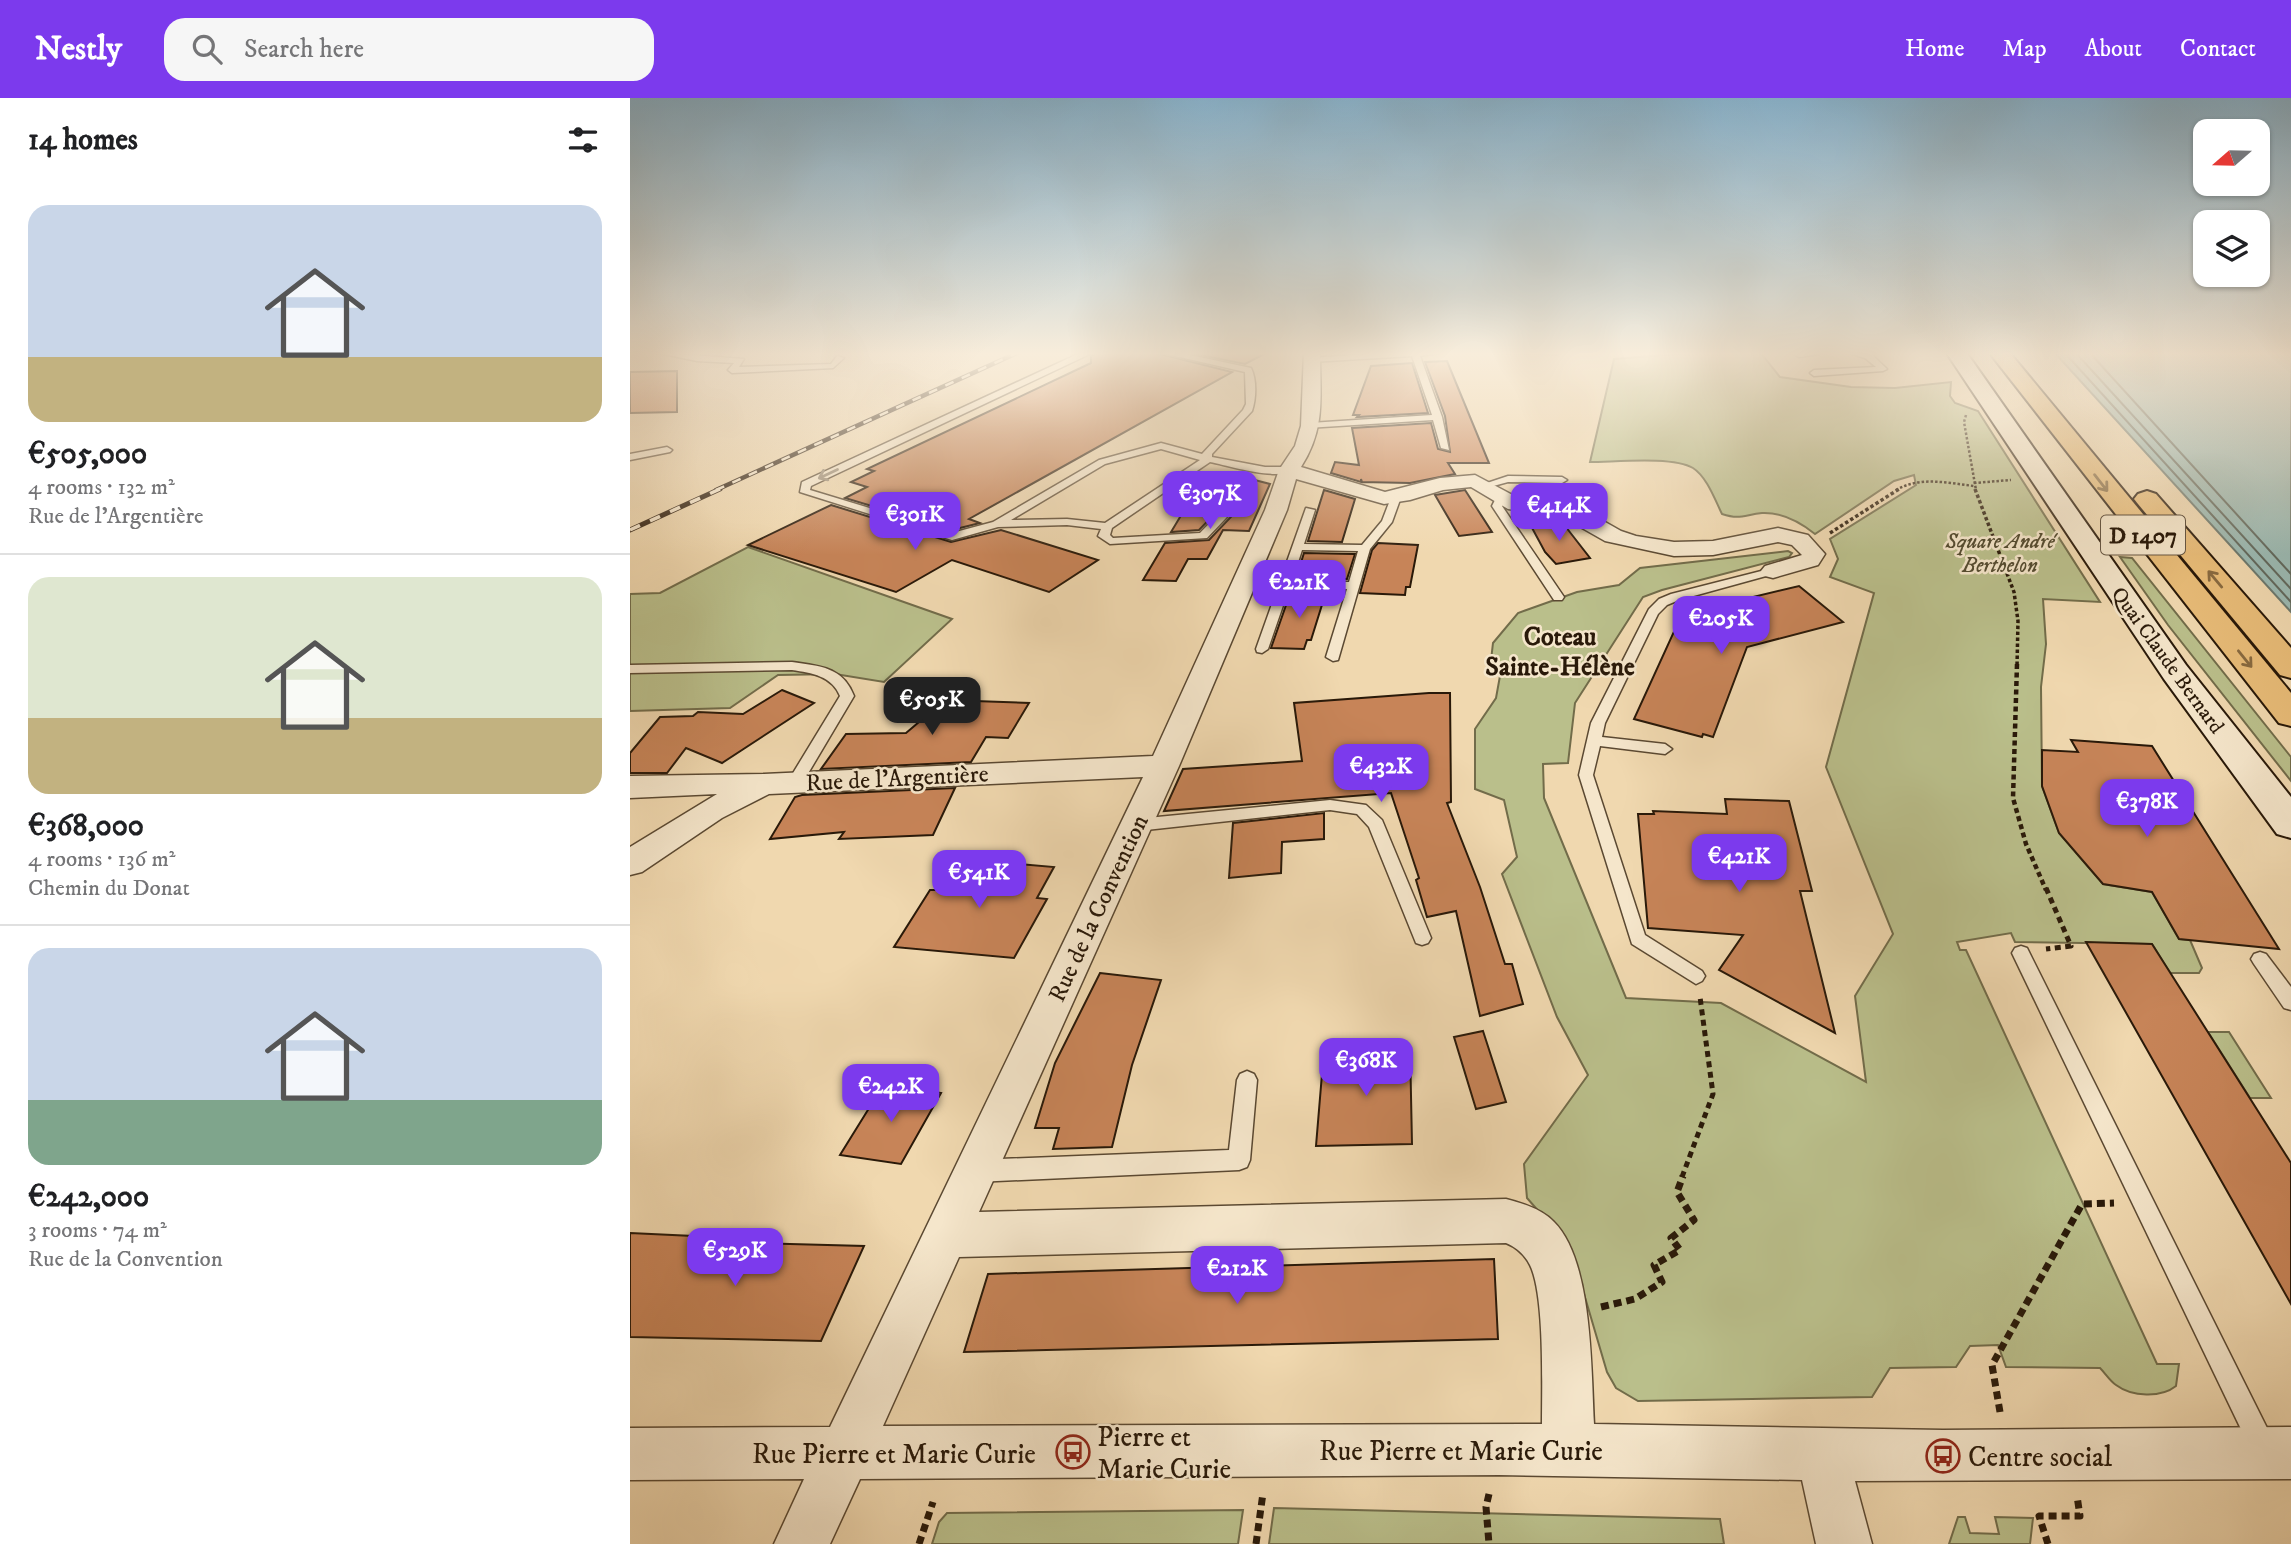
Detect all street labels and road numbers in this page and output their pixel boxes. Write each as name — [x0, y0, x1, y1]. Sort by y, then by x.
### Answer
road number: D 1407 — [2101, 516, 2185, 555]
street label: Quai Claude Bernard — [2105, 582, 2230, 740]
street label: Rue de l'Argentière — [805, 759, 989, 799]
street label: Rue de la Convention — [1042, 810, 1156, 1007]
street label: Rue Pierre et Marie Curie — [1319, 1434, 1603, 1469]
street label: Rue Pierre et Marie Curie — [752, 1437, 1036, 1472]

